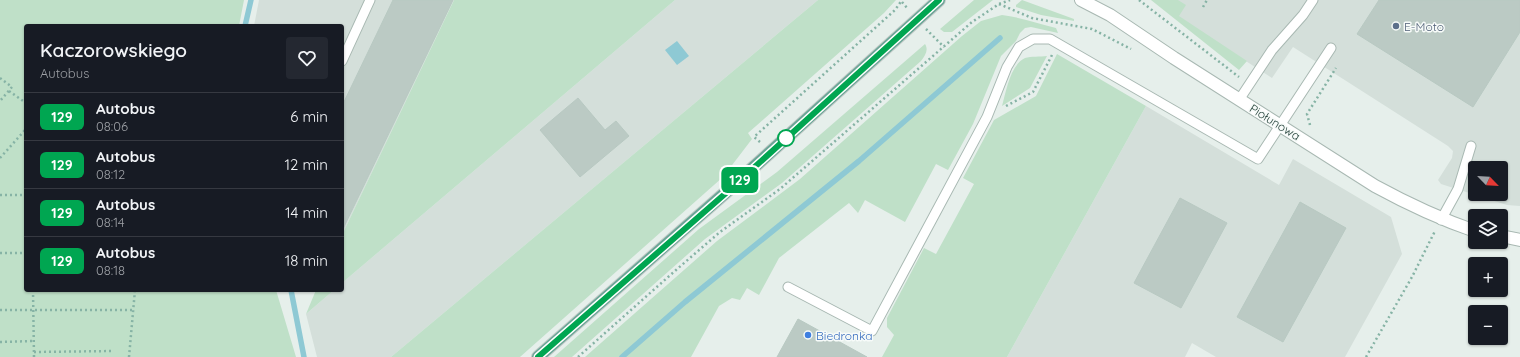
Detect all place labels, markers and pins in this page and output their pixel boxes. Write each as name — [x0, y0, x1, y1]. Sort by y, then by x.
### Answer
place label: E-Moto — [1404, 19, 1444, 34]
marker: E-Moto — [1391, 21, 1401, 31]
unlabelled marker — [777, 129, 795, 147]
place label: Biedronka — [816, 328, 873, 343]
marker: Biedronka — [803, 330, 813, 340]

